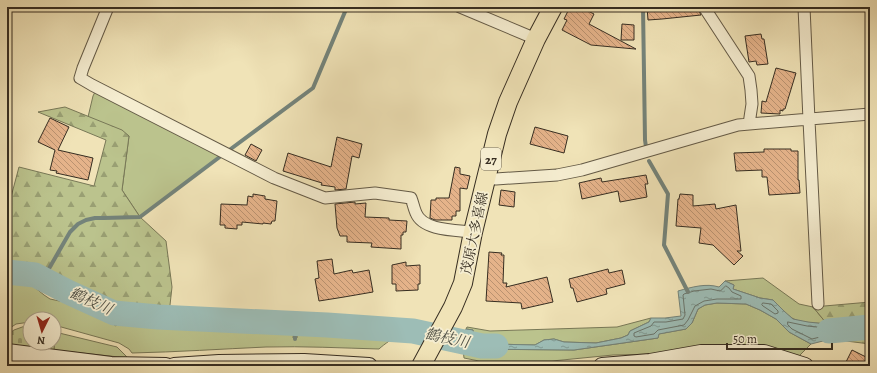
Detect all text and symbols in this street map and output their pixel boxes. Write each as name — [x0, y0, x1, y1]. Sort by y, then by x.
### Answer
road number: 27 — [481, 148, 501, 170]
street label: 茂原大多喜線 — [456, 190, 493, 276]
water label: 鶴枝川 — [66, 283, 117, 320]
north arrow — [22, 311, 62, 351]
water label: 鶴枝川 — [423, 324, 473, 353]
scale bar — [727, 325, 832, 351]
text: 50 m — [733, 331, 757, 347]
text: N — [37, 333, 46, 348]

